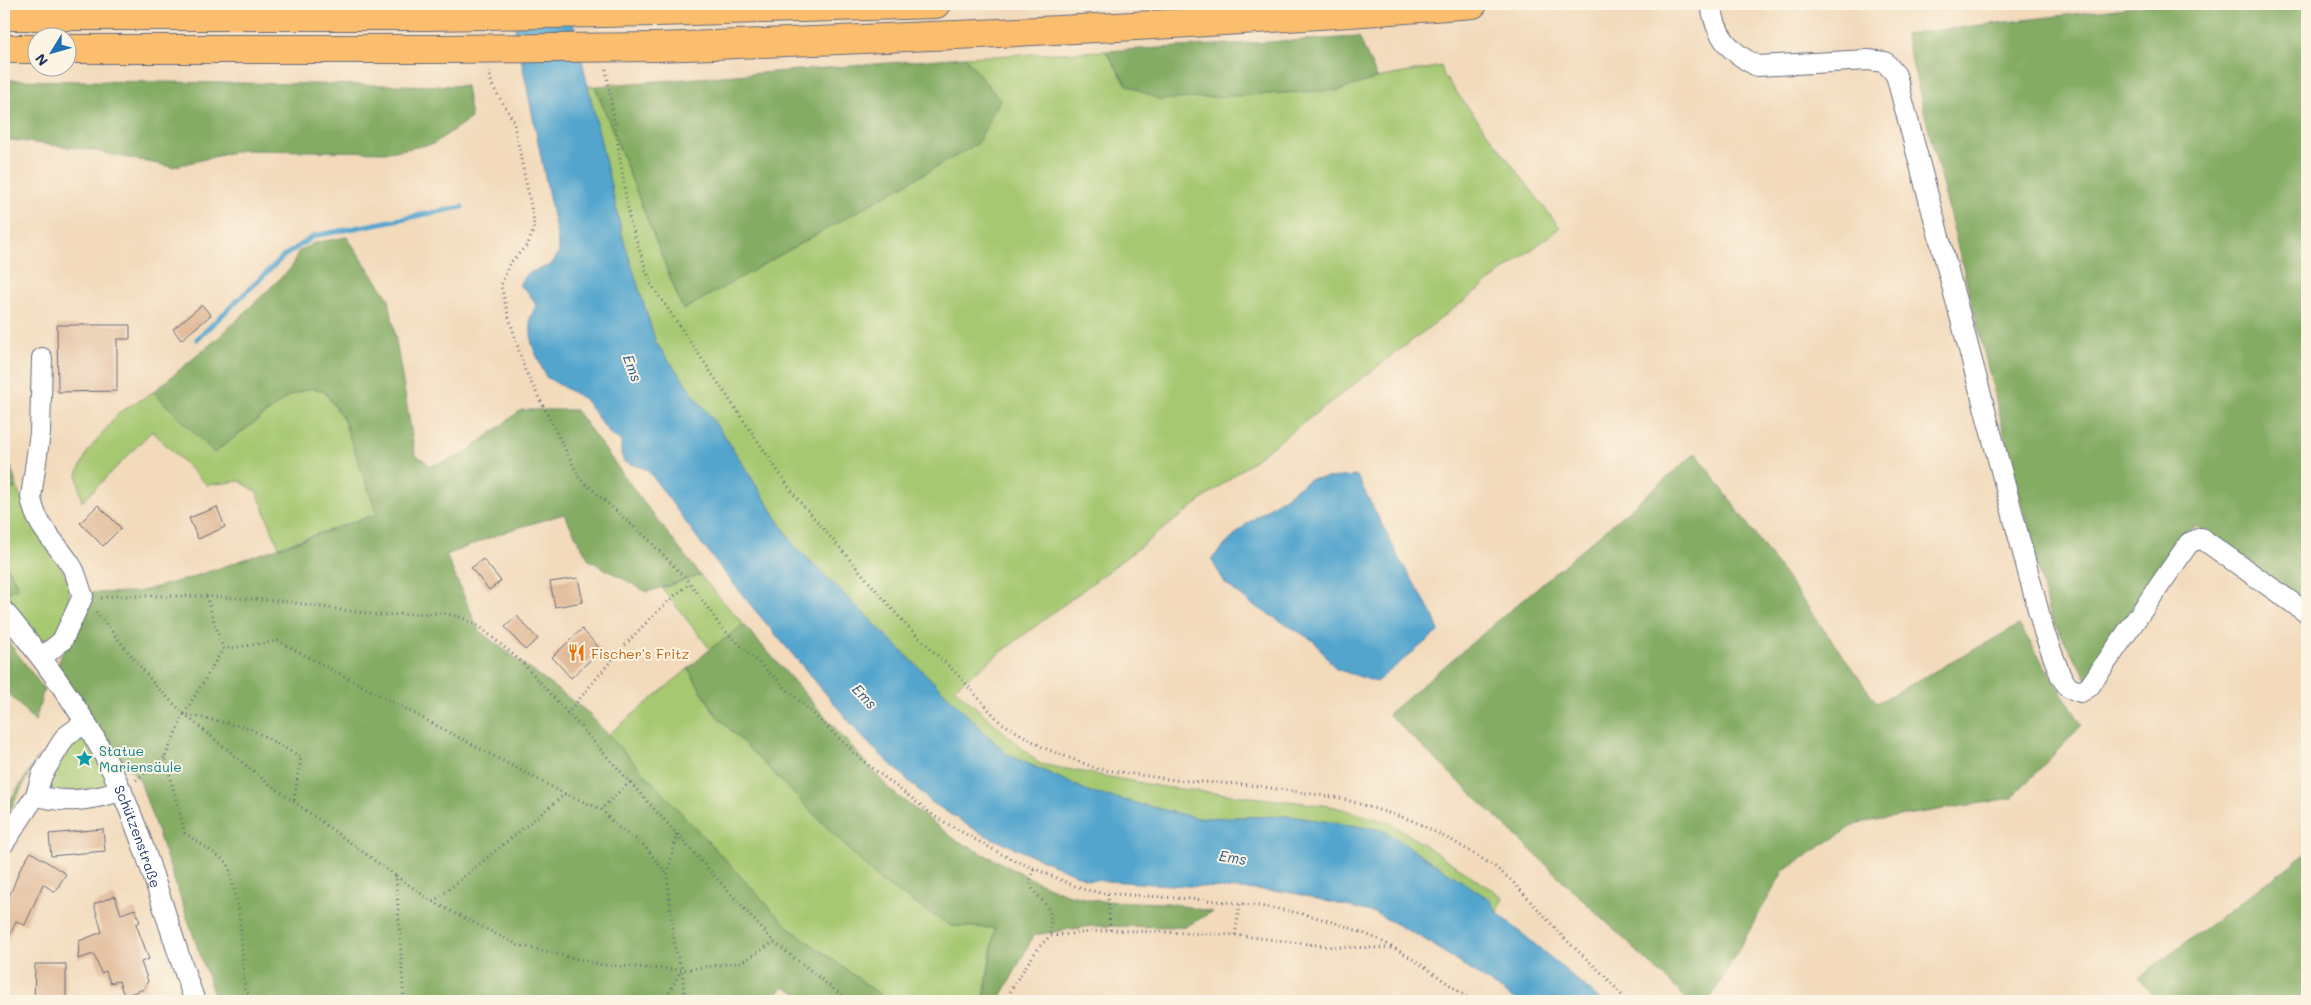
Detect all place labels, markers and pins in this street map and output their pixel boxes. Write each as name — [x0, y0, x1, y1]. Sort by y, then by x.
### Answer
restaurant icon: Fischer's Fritz — [567, 643, 587, 663]
place label: Fischer's Fritz — [591, 644, 689, 663]
place label: Statue Mariensäule — [99, 741, 182, 776]
place icon: Statue Mariensäule — [75, 748, 95, 768]

